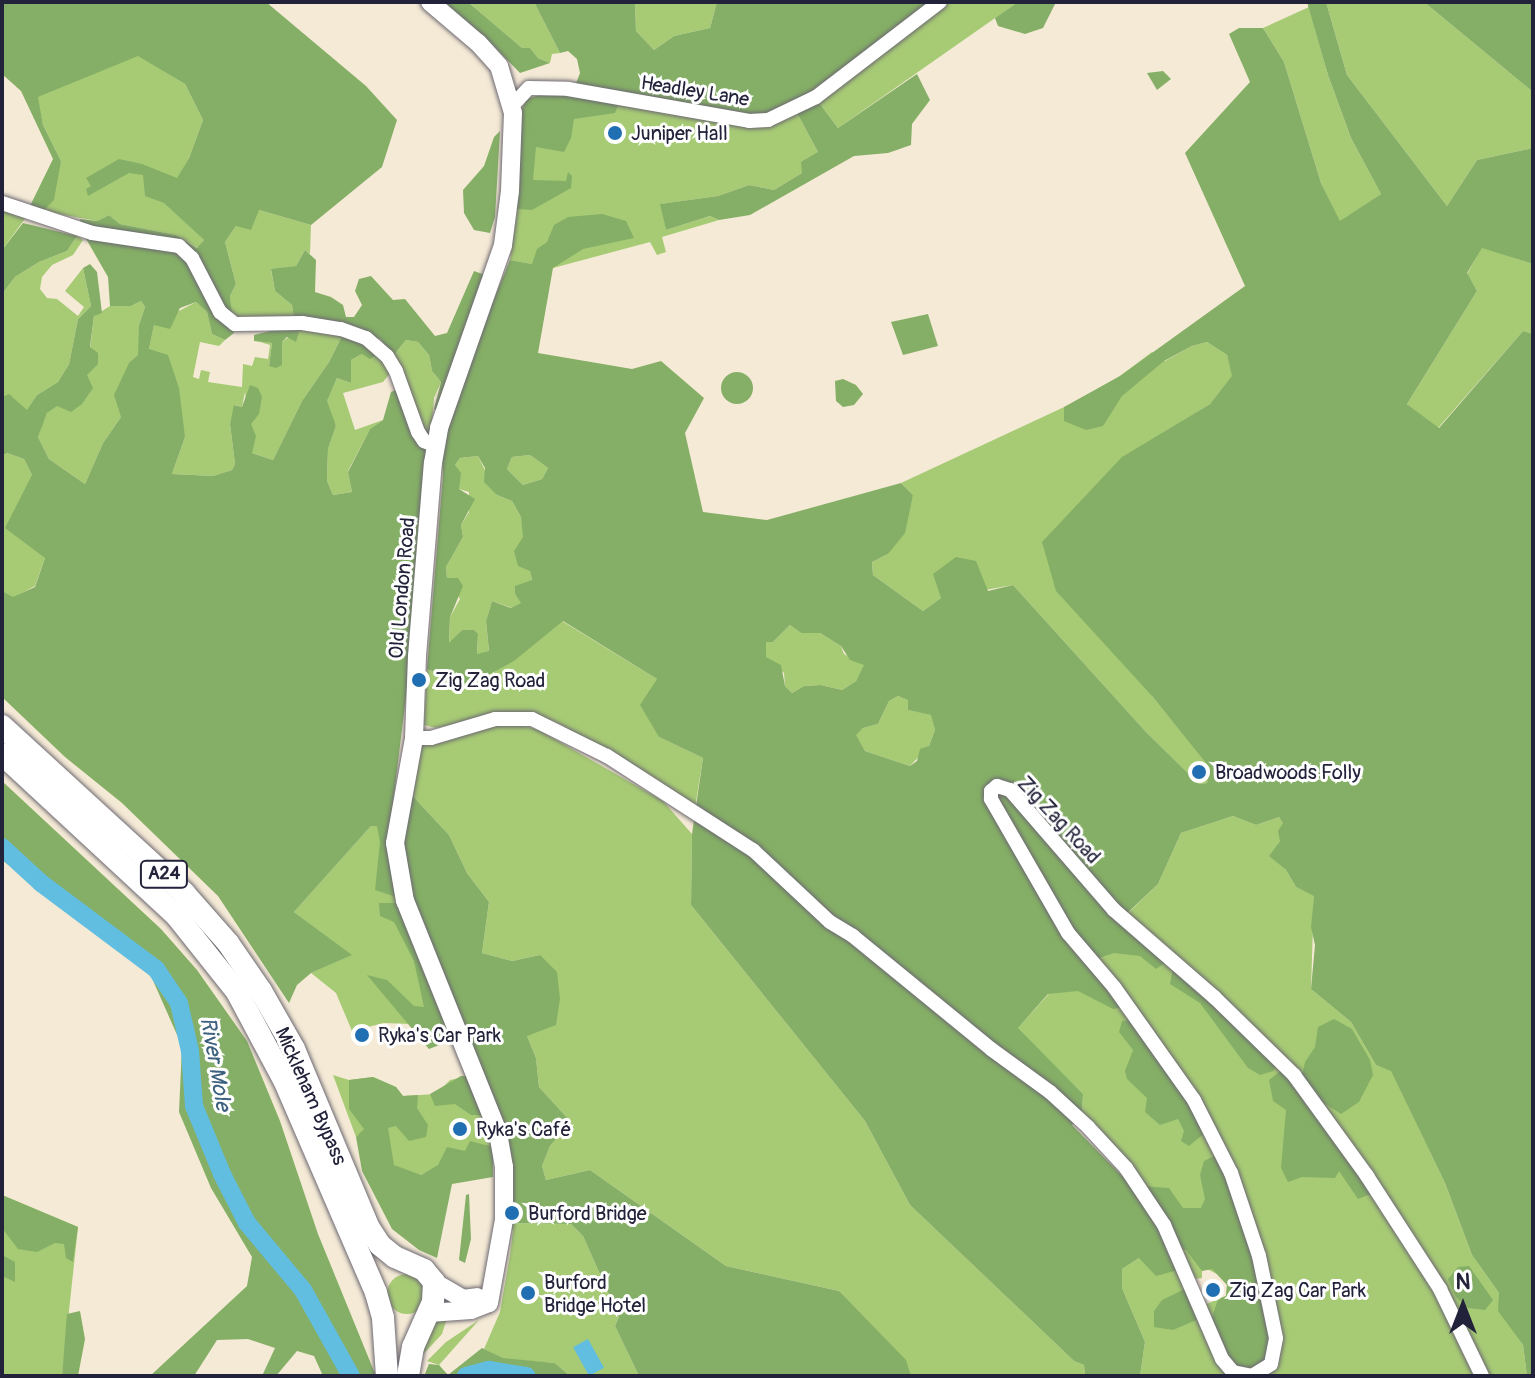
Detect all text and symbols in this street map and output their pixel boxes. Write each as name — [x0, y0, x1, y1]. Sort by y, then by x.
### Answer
street label: Headley Lane — [639, 71, 751, 111]
place label: Juniper Hall — [631, 121, 728, 145]
marker: Juniper Hall — [606, 124, 624, 142]
street label: Old London Road — [384, 516, 420, 660]
place label: Zig Zag Road — [435, 668, 545, 692]
marker: Zig Zag Road — [410, 671, 428, 689]
place label: Broadwoods Folly — [1215, 760, 1361, 784]
marker: Broadwoods Folly — [1190, 763, 1208, 781]
street label: Zig Zag Road — [1013, 771, 1105, 869]
road number: A24 — [138, 860, 190, 888]
water label: River Mole — [194, 1015, 236, 1113]
street label: Mickleham Bypass — [270, 1023, 352, 1169]
place label: Ryka's Car Park — [378, 1023, 501, 1047]
marker: Ryka's Car Park — [353, 1026, 371, 1044]
place label: Ryka's Café — [476, 1117, 571, 1141]
marker: Ryka's Café — [451, 1120, 469, 1138]
place label: Burford Bridge — [528, 1201, 647, 1225]
marker: Burford Bridge — [503, 1204, 521, 1222]
north arrow — [1423, 1266, 1503, 1346]
text: N — [1456, 1268, 1470, 1296]
place label: Burford Bridge Hotel — [544, 1270, 646, 1317]
place label: Zig Zag Car Park — [1229, 1278, 1366, 1302]
marker: Zig Zag Car Park — [1204, 1281, 1222, 1299]
marker: Burford Bridge Hotel — [519, 1284, 537, 1302]

